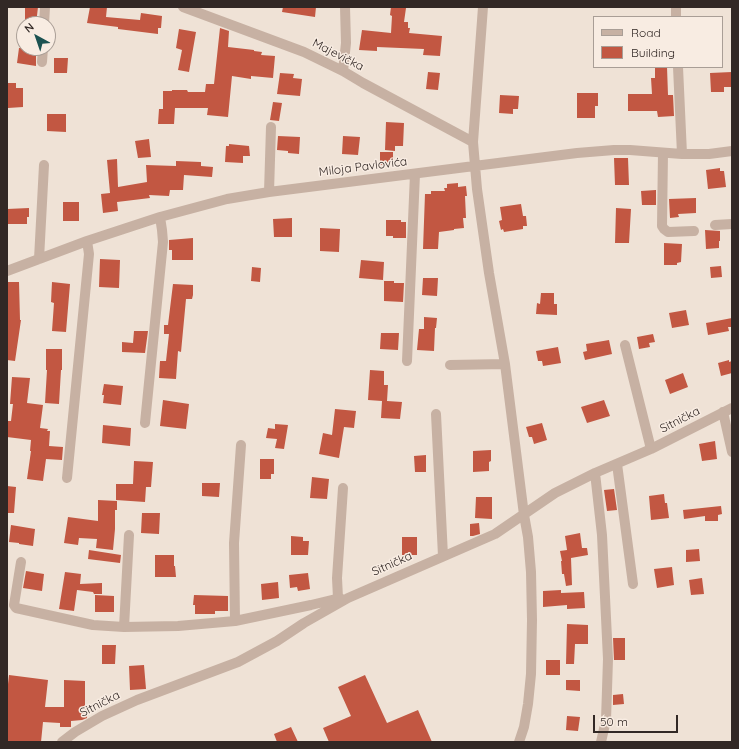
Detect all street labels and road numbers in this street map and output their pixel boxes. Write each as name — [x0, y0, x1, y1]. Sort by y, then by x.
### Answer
street label: Majevička — [310, 36, 366, 74]
street label: Miloja Pavlovića — [318, 154, 408, 180]
street label: Sitnička — [658, 404, 702, 436]
street label: Sitnička — [370, 549, 414, 579]
street label: Sitnička — [78, 688, 122, 720]

